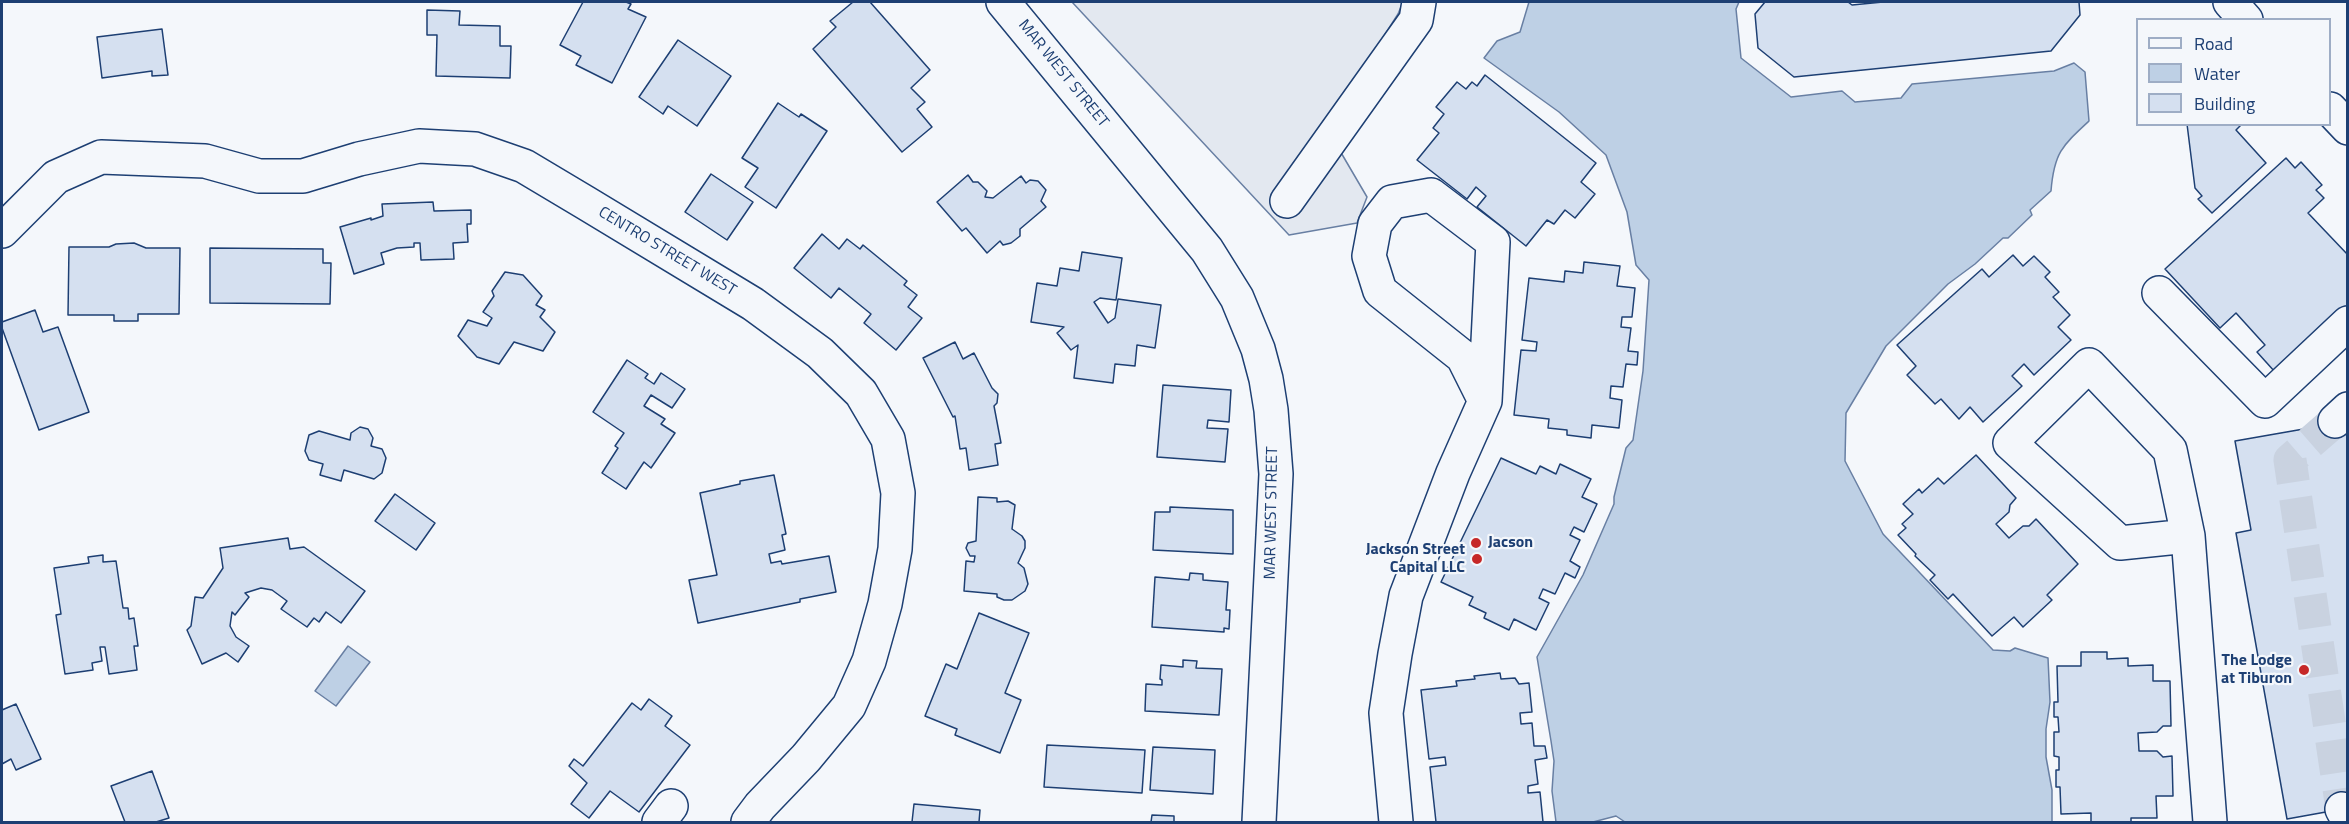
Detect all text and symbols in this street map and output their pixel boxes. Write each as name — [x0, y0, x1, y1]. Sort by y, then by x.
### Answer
street label: MAR WEST STREET — [1014, 16, 1112, 132]
legend — [2136, 18, 2331, 126]
text: Road — [2194, 30, 2233, 57]
text: Water — [2194, 60, 2240, 87]
text: Building — [2194, 90, 2255, 117]
street label: CENTRO STREET WEST — [595, 203, 739, 301]
street label: MAR WEST STREET — [1261, 446, 1283, 580]
place label: Jacson — [1488, 533, 1533, 553]
marker: Jacson — [1469, 536, 1483, 550]
place label: Jackson Street Capital LLC — [1366, 540, 1465, 578]
marker: Jackson Street Capital LLC — [1470, 552, 1484, 566]
place label: The Lodge at Tiburon — [2221, 651, 2292, 689]
marker: The Lodge at Tiburon — [2297, 663, 2311, 677]

